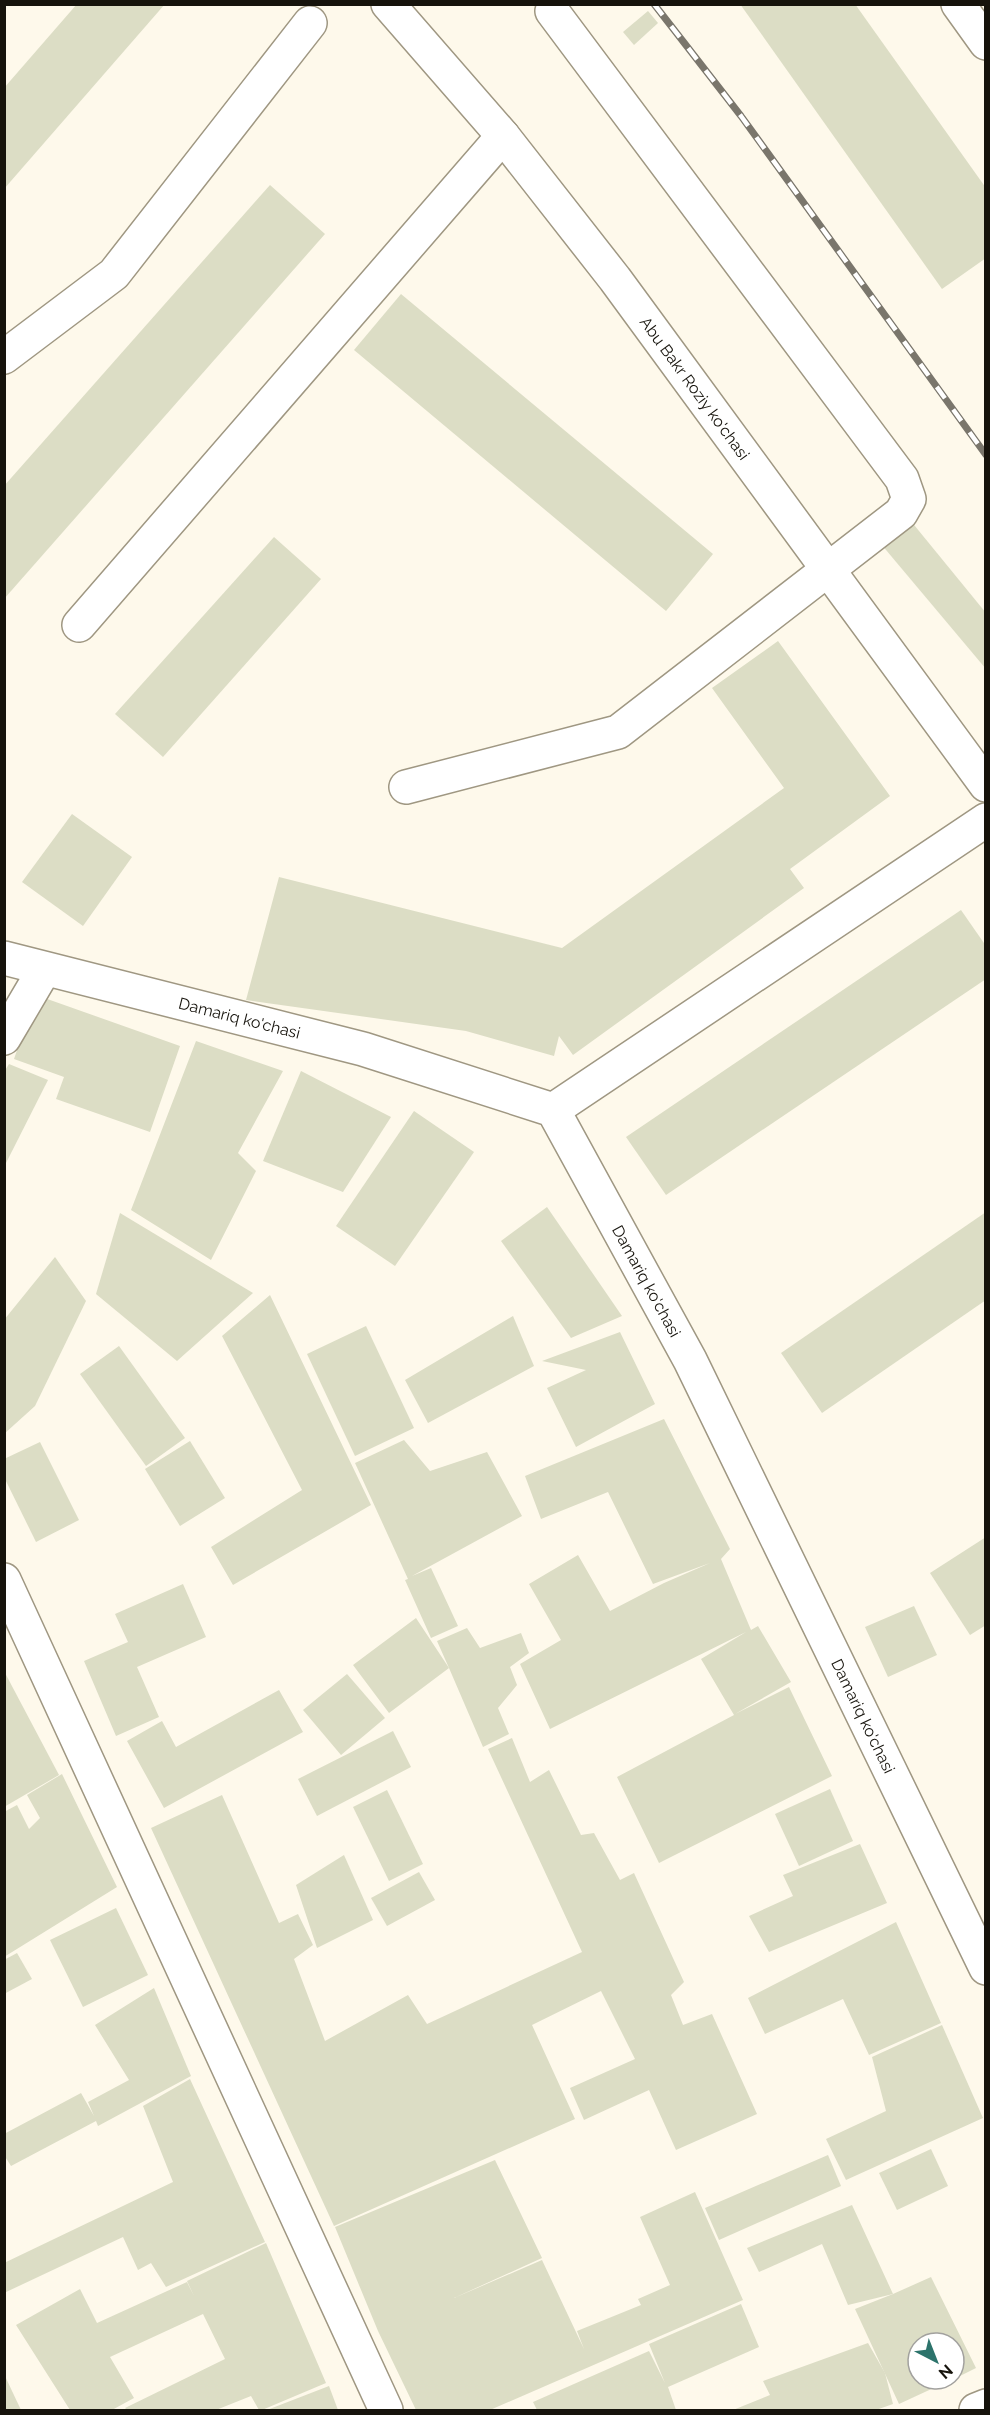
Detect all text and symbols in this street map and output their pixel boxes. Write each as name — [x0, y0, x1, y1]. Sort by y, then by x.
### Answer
street label: Abu Bakr Roziy ko'chasi — [636, 313, 754, 463]
street label: Damariq ko'chasi — [177, 993, 302, 1042]
street label: Damariq ko'chasi — [608, 1222, 685, 1340]
street label: Damariq ko'chasi — [828, 1656, 899, 1776]
north arrow — [906, 2331, 966, 2391]
text: N — [935, 2361, 957, 2383]

